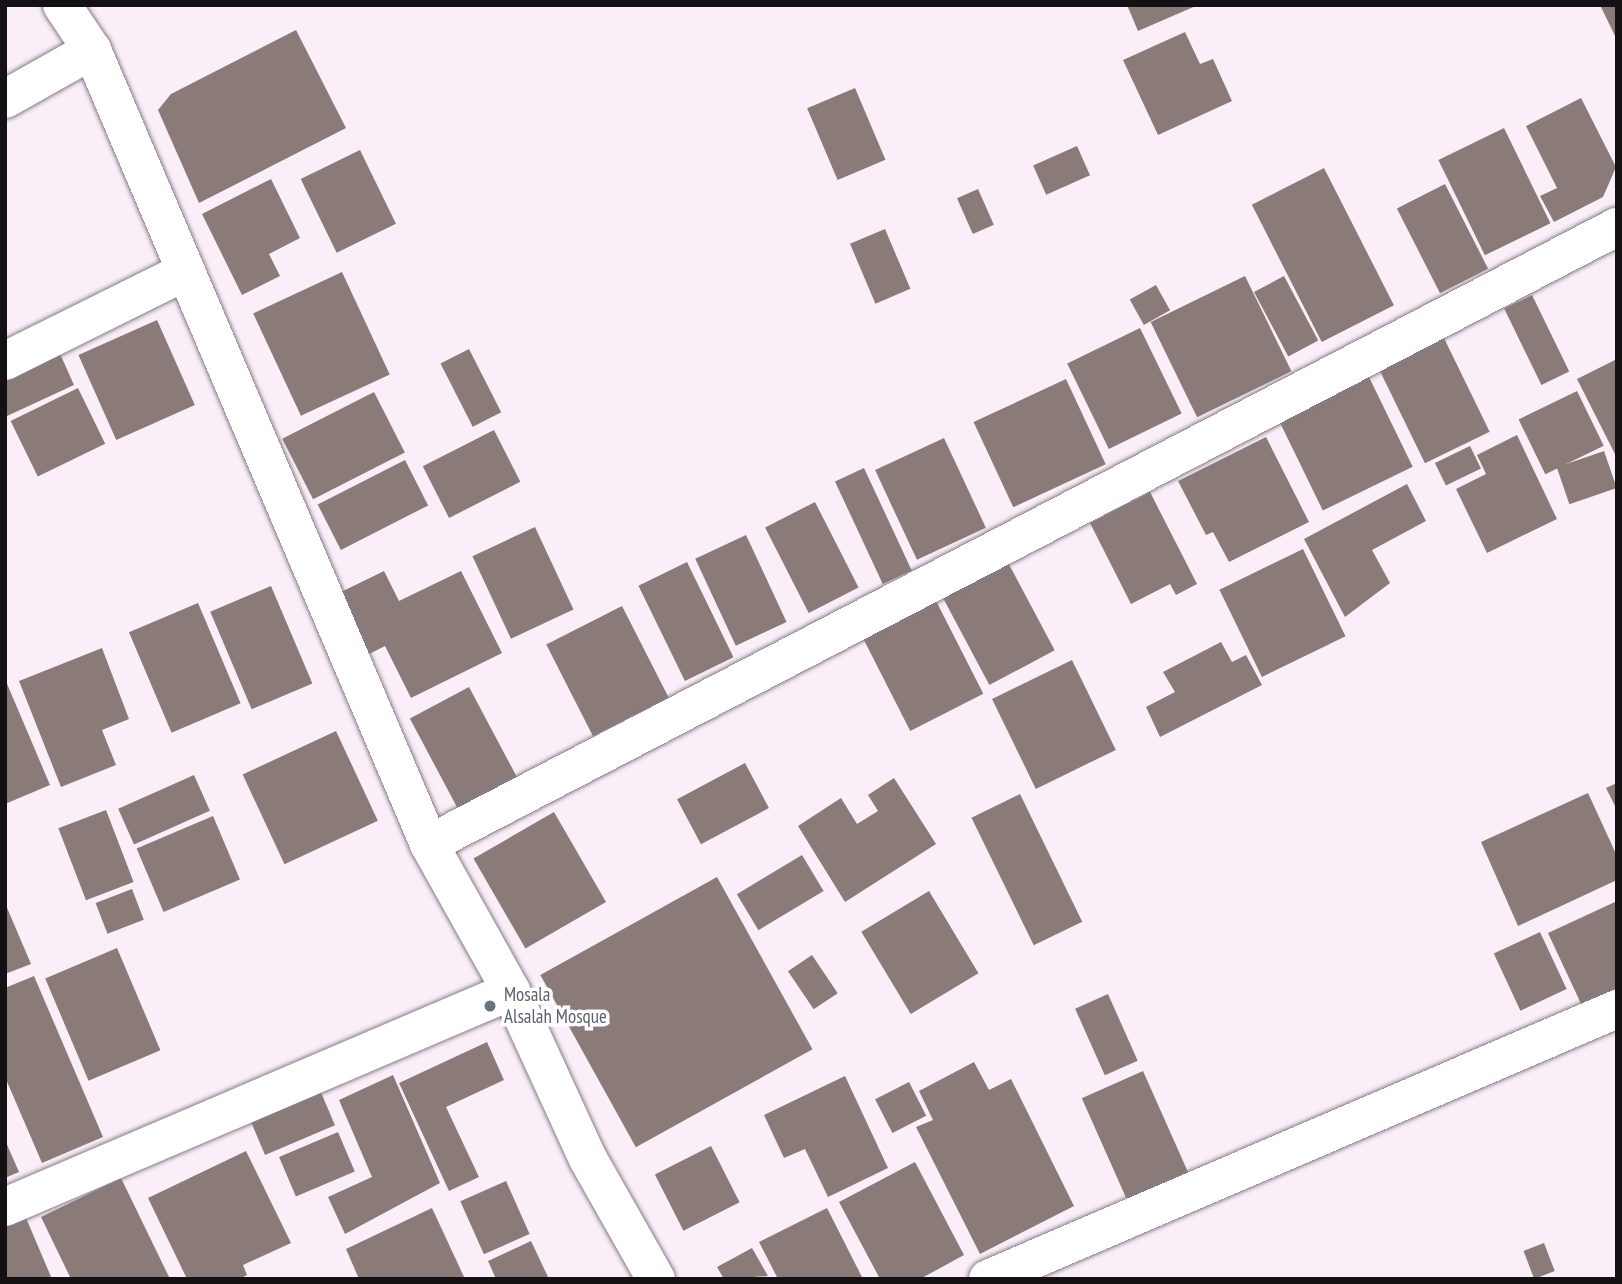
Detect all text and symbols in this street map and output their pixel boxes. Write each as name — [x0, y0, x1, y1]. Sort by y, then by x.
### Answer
place label: Mosala Alsalah Mosque — [504, 984, 607, 1028]
marker: Mosala Alsalah Mosque — [482, 998, 498, 1014]

